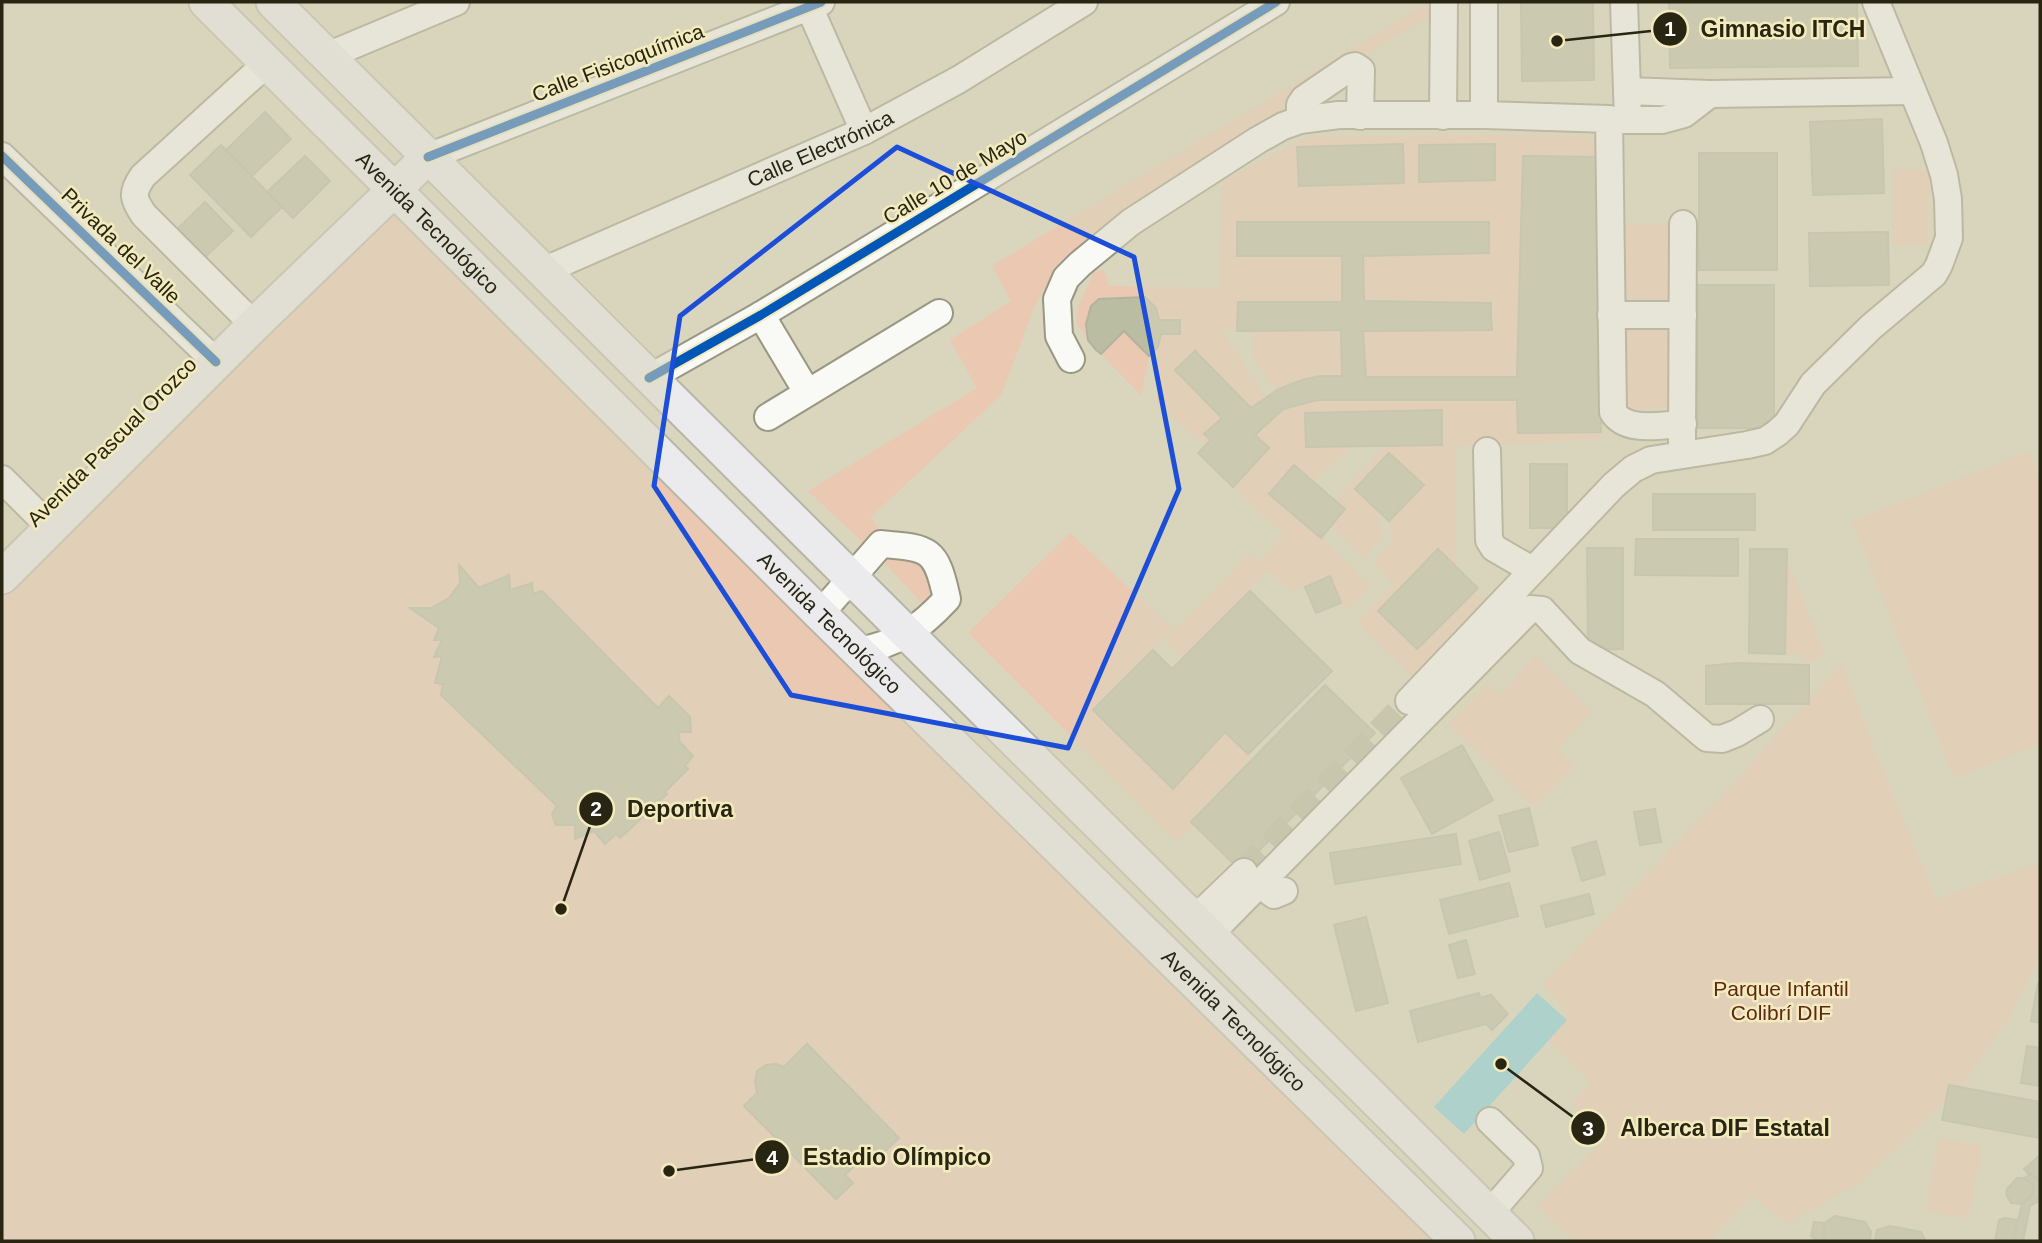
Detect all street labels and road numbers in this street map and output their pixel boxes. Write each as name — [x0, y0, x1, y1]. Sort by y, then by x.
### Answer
street label: Calle Fisicoquímica — [529, 19, 707, 106]
street label: Calle Electrónica — [744, 105, 897, 191]
street label: Calle 10 de Mayo — [879, 125, 1031, 229]
street label: Avenida Tecnológico — [352, 147, 504, 299]
street label: Privada del Valle — [57, 183, 185, 308]
street label: Avenida Pascual Orozco — [22, 352, 201, 531]
street label: Avenida Tecnológico — [754, 547, 906, 698]
street label: Avenida Tecnológico — [1158, 945, 1311, 1096]

